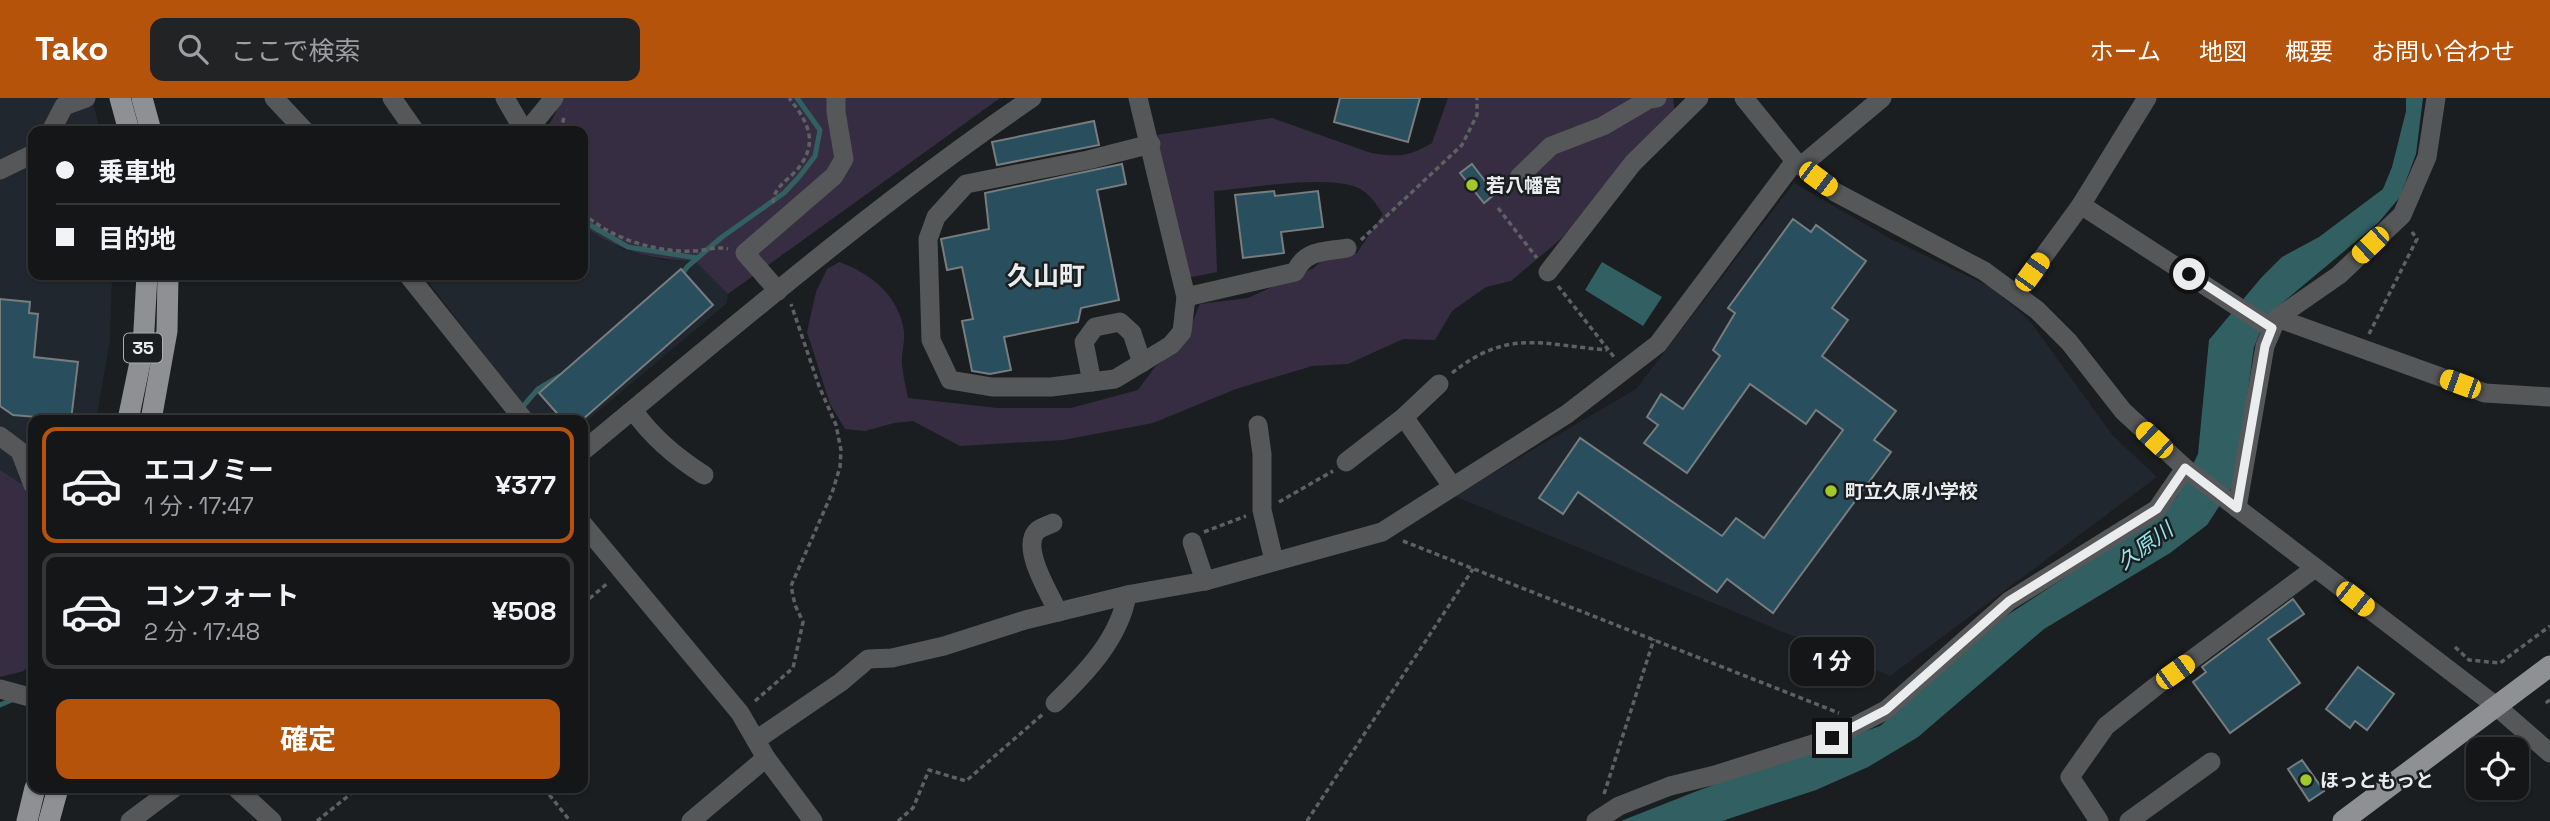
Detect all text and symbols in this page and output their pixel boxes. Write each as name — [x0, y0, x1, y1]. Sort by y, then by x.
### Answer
search box — [150, 18, 640, 81]
text: Tako — [35, 28, 108, 70]
icon: search — [174, 30, 212, 68]
text: ここで検索 — [230, 34, 360, 68]
text: ホーム — [2090, 36, 2161, 67]
text: 地図 — [2199, 36, 2247, 67]
text: 概要 — [2285, 36, 2333, 67]
text: お問い合わせ — [2371, 36, 2515, 67]
text: 乗車地 — [98, 155, 176, 189]
car — [1795, 158, 1842, 200]
place label: 若八幡宮 — [1486, 173, 1562, 198]
marker: 若八幡宮 — [1464, 177, 1480, 193]
text: 目的地 — [98, 222, 176, 256]
car — [2348, 223, 2393, 267]
car — [2012, 249, 2053, 295]
route start — [2173, 258, 2205, 290]
district label: 久山町 — [1007, 259, 1085, 293]
road number: 35 — [124, 334, 162, 362]
car — [2437, 367, 2484, 401]
car — [2132, 418, 2177, 462]
text: エコノミー — [144, 453, 274, 487]
icon: car — [60, 454, 123, 517]
text: ¥377 — [495, 468, 556, 502]
place label: 町立久原小学校 — [1845, 479, 1978, 504]
marker: 町立久原小学校 — [1823, 483, 1839, 499]
text: 1 分 · 17:47 — [144, 491, 254, 521]
water label: 久原川 — [2111, 515, 2180, 575]
car — [2332, 578, 2379, 620]
text: コンフォート — [144, 579, 299, 613]
icon: car — [60, 580, 123, 643]
text: ¥508 — [492, 594, 556, 628]
text: 2 分 · 17:48 — [144, 617, 260, 647]
callout: 1 分 — [1790, 636, 1874, 686]
text: 1 分 — [1812, 646, 1852, 676]
car — [2152, 651, 2199, 693]
button: 確定 — [56, 699, 560, 779]
route end — [1816, 722, 1848, 754]
map controls — [2466, 737, 2529, 800]
button: locate — [2466, 737, 2529, 800]
place label: ほっともっと — [2320, 768, 2434, 793]
marker: ほっともっと — [2298, 772, 2314, 788]

